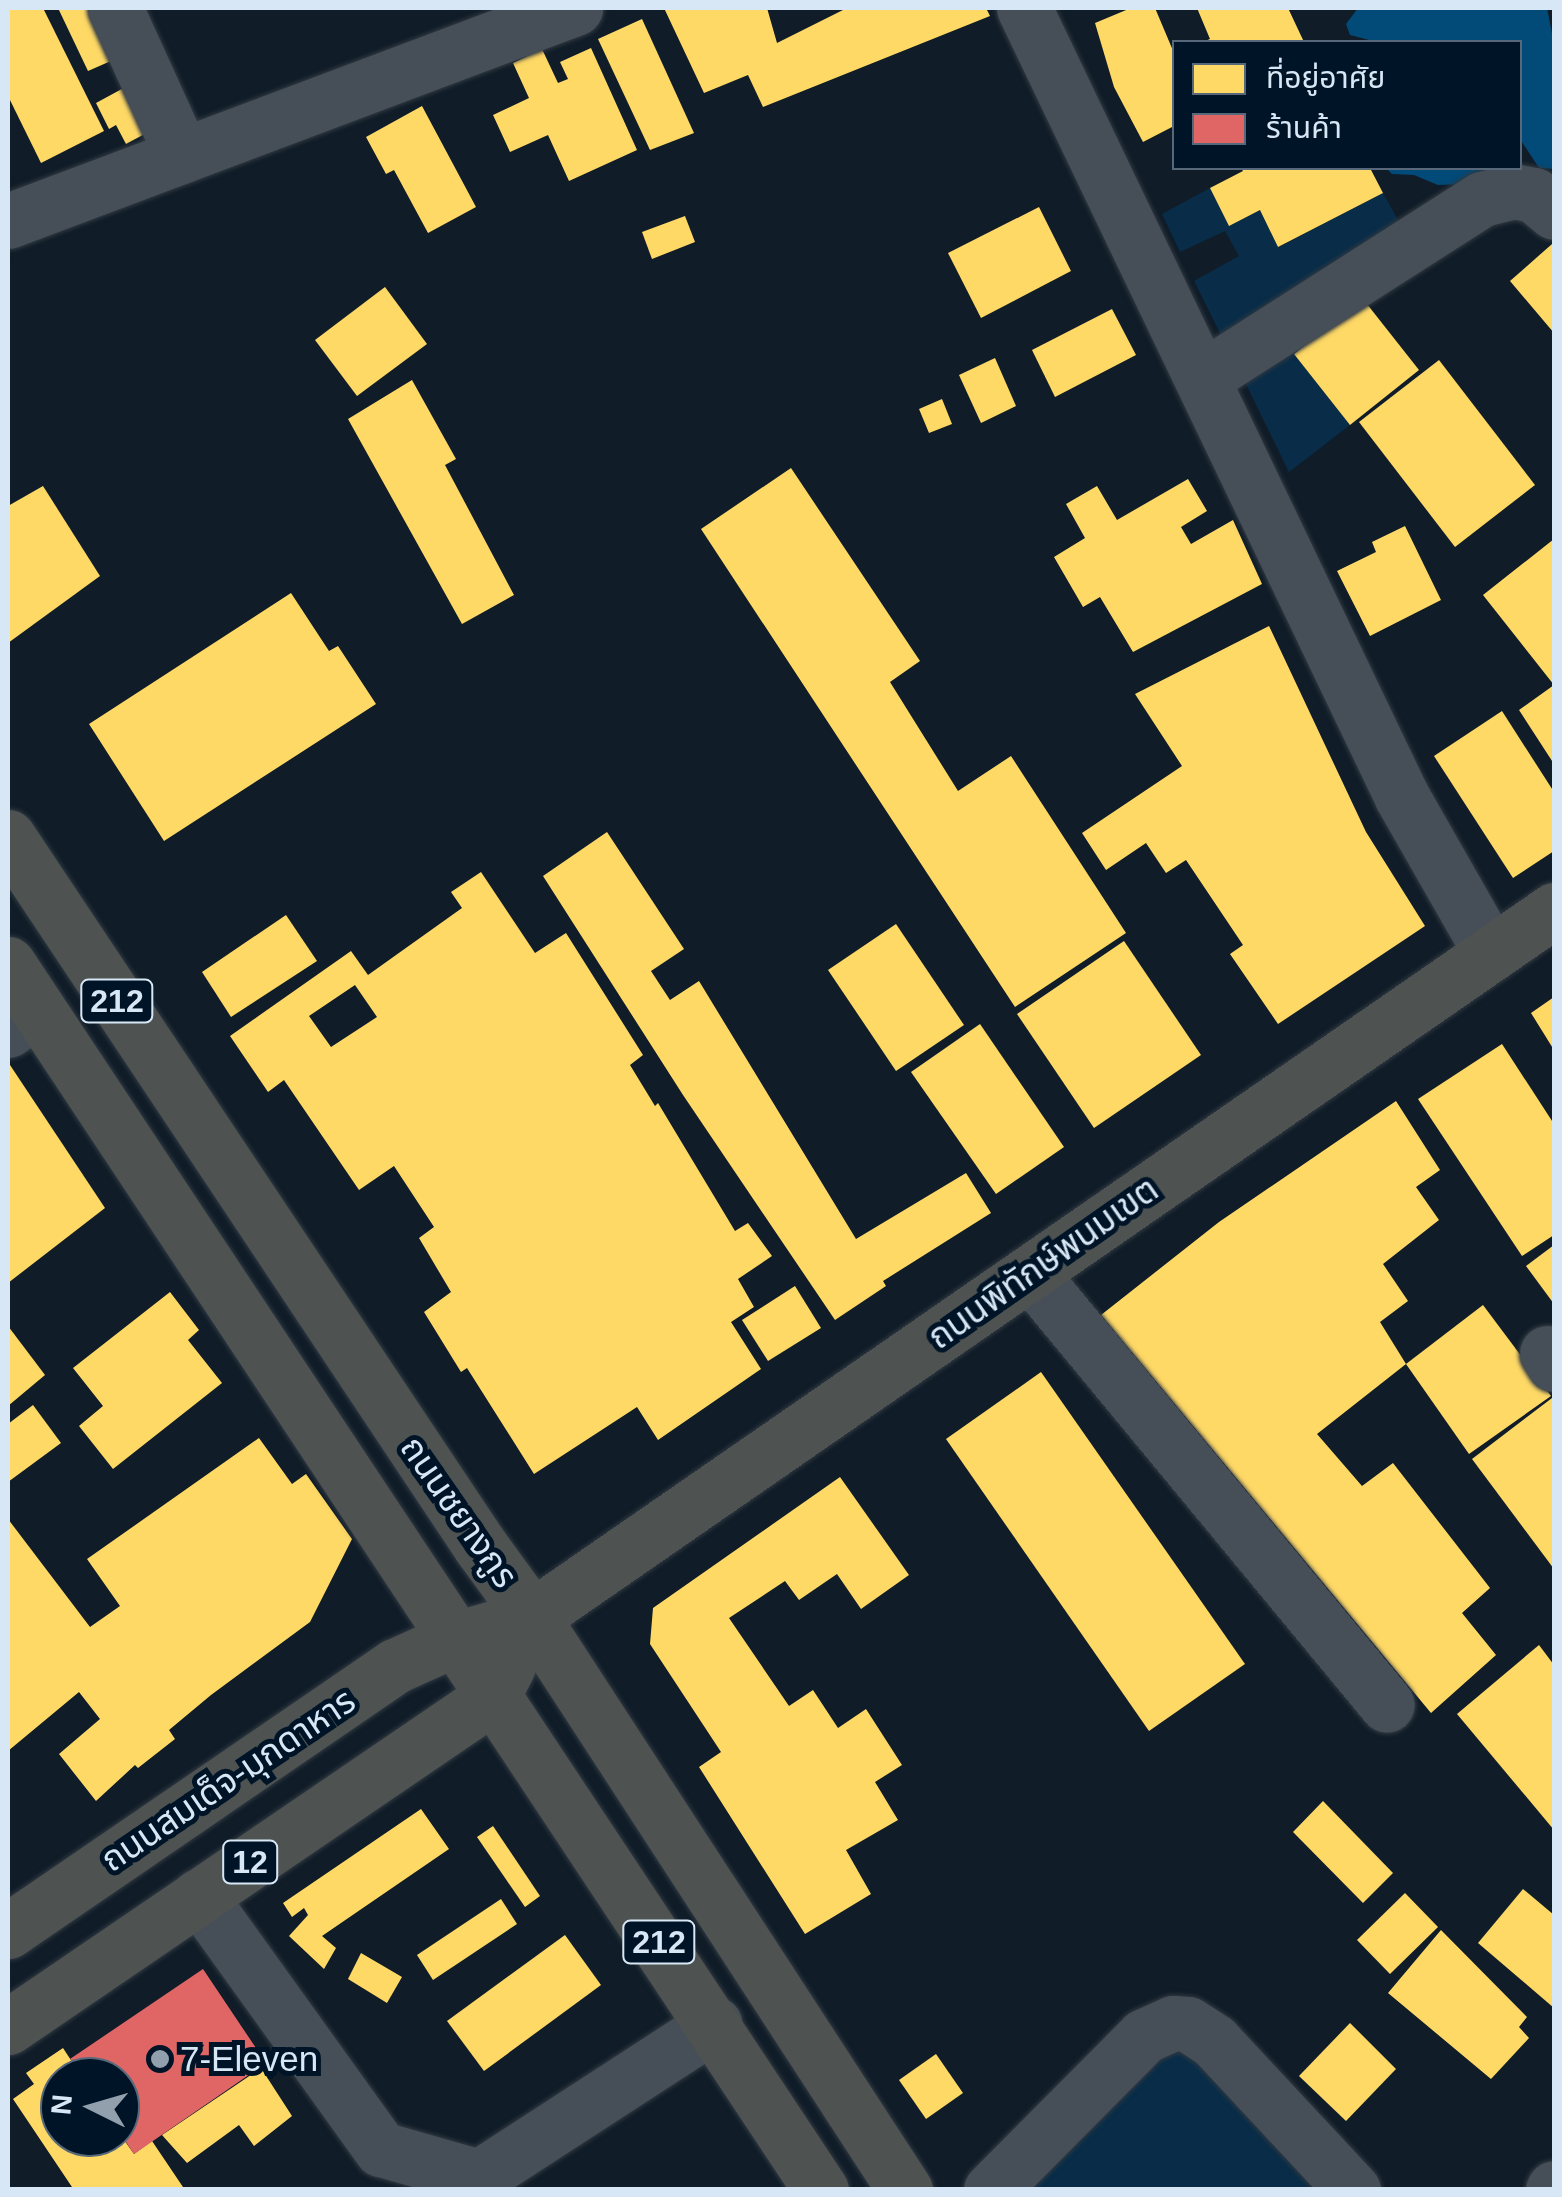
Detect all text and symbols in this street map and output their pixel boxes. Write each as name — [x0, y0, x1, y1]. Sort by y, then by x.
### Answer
legend — [1172, 40, 1522, 170]
text: ที่อยู่อาศัย — [1266, 61, 1385, 94]
text: ร้านค้า — [1266, 111, 1342, 144]
road number: 212 — [80, 974, 154, 1028]
street label: ถนนพิทักษ์พนมเขต — [920, 1168, 1166, 1358]
street label: ถนนชยางกูร — [392, 1428, 526, 1596]
street label: ถนนสมเด็จ-มุกดาหาร — [93, 1679, 363, 1881]
road number: 12 — [220, 1835, 280, 1889]
road number: 212 — [622, 1915, 696, 1969]
place label: 7-Eleven — [180, 2038, 318, 2080]
marker: 7-Eleven — [149, 2048, 171, 2070]
north arrow — [40, 2057, 140, 2157]
text: N — [45, 2093, 78, 2116]

